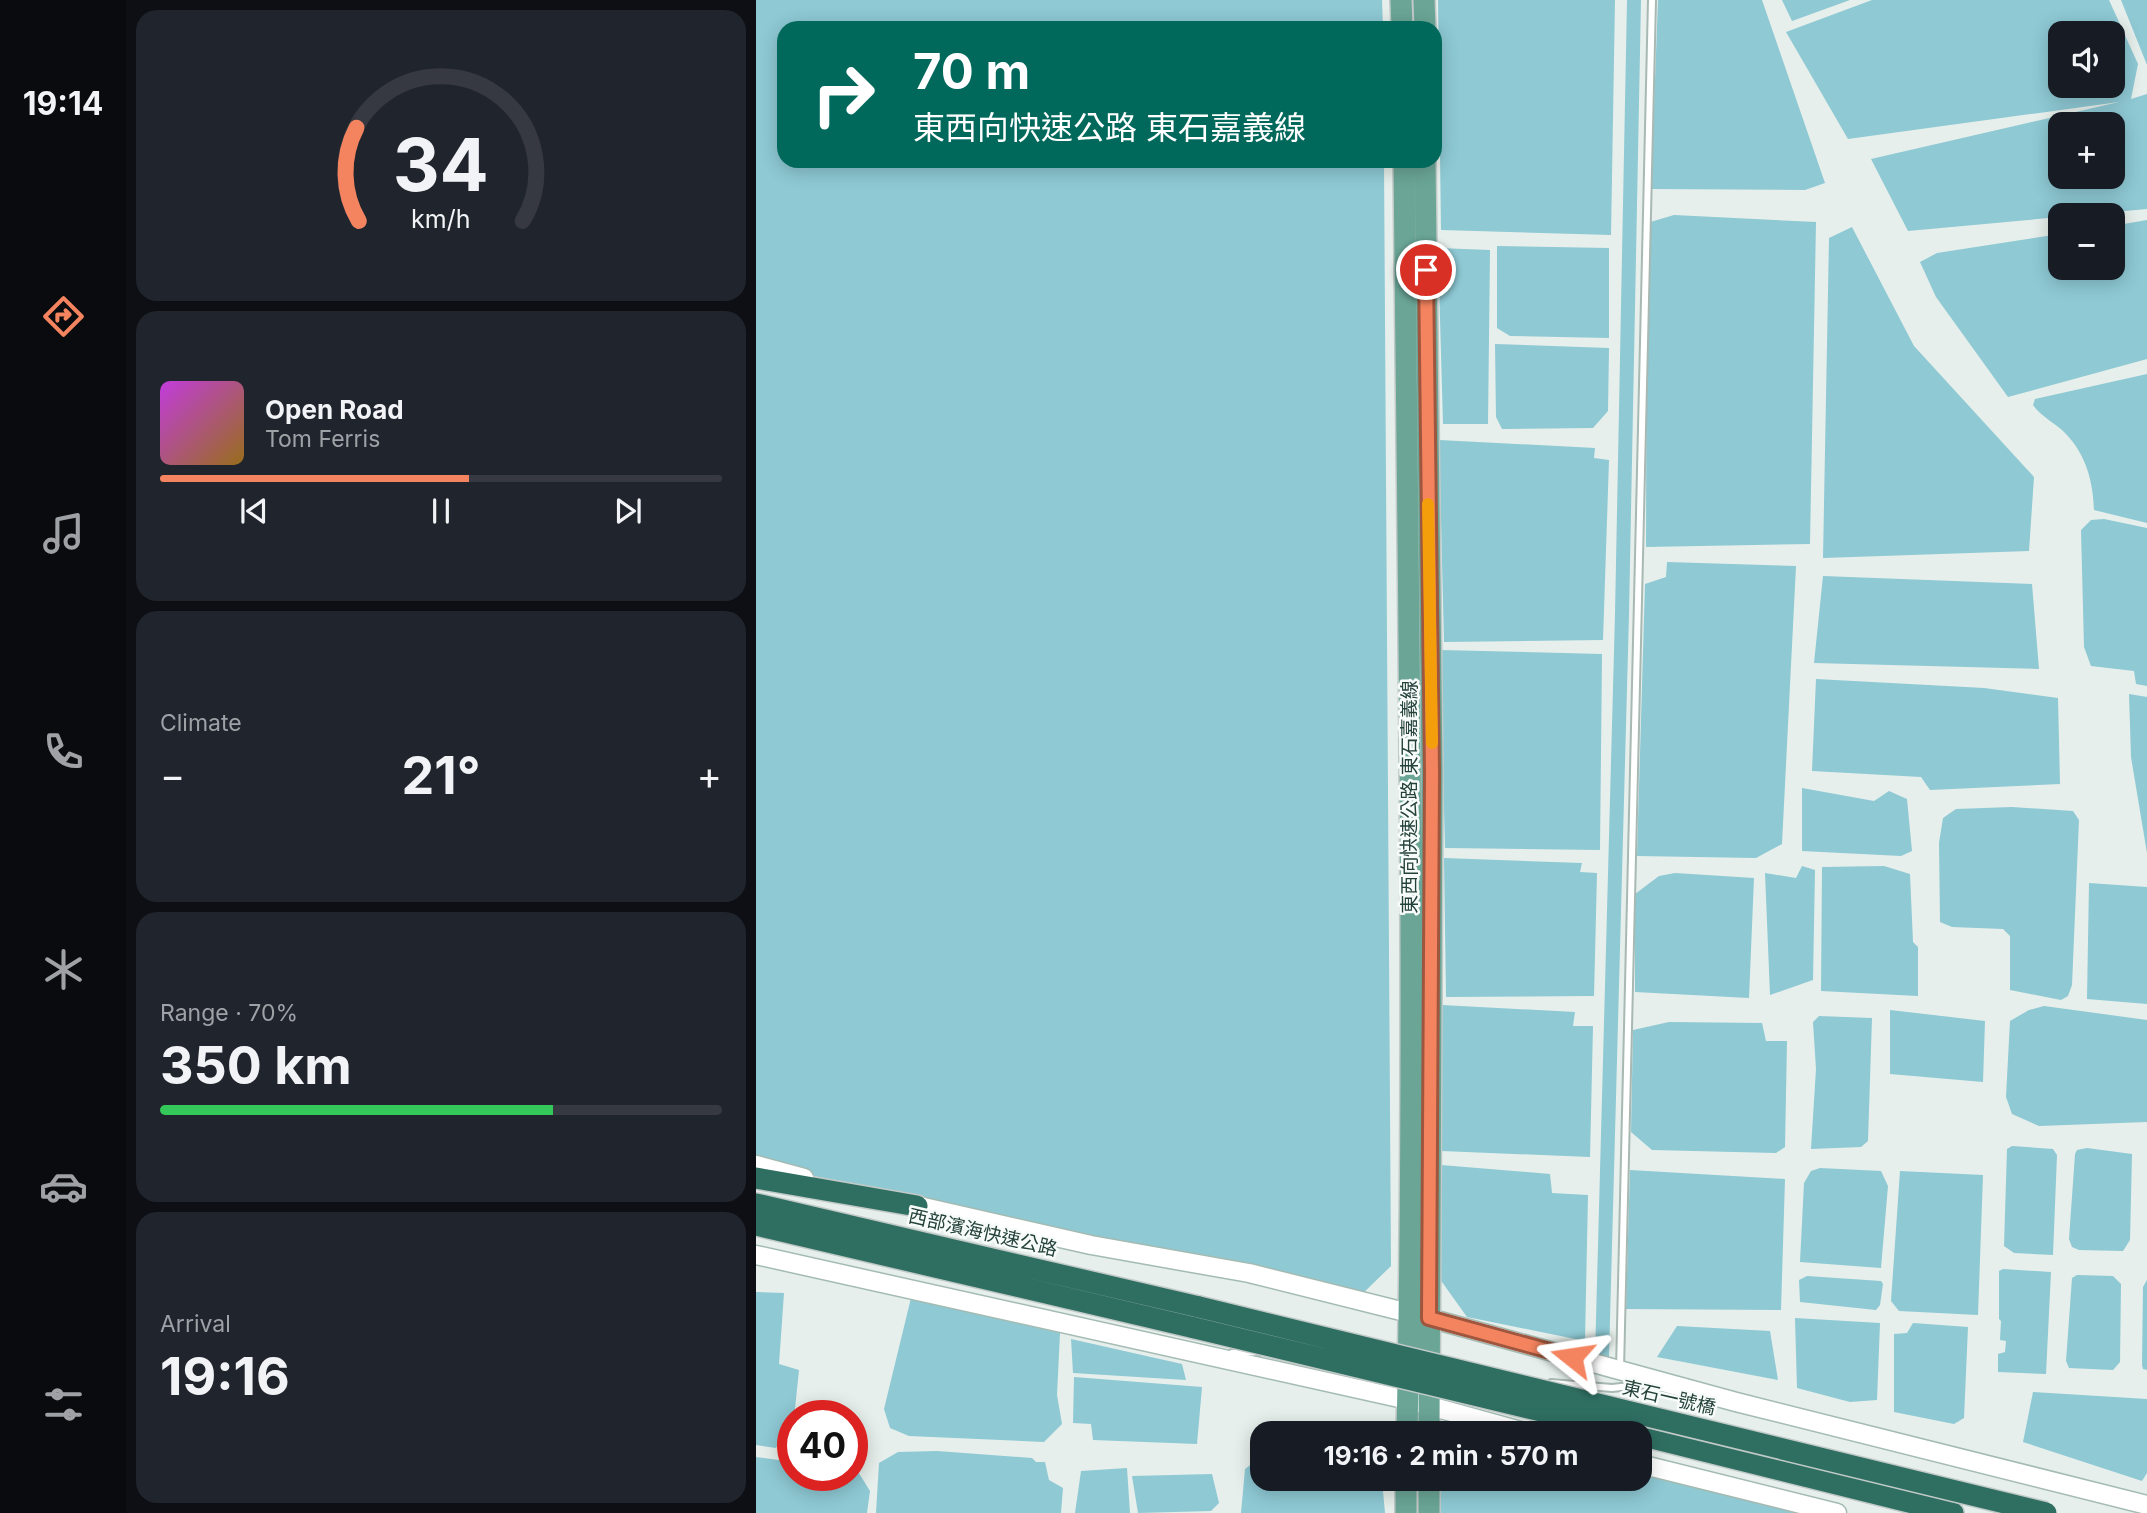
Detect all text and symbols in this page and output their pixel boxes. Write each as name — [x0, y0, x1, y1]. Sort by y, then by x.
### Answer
map controls — [2048, 21, 2125, 280]
button: sound — [2048, 21, 2125, 98]
text: 70 m — [913, 42, 1030, 101]
icon: right — [798, 49, 889, 140]
text: 19:14 — [23, 84, 103, 123]
text: 東西向快速公路 東石嘉義線 — [913, 108, 1306, 147]
button: + — [2048, 112, 2125, 189]
text: 34 — [393, 121, 489, 210]
button: − — [2048, 203, 2125, 280]
text: km/h — [411, 204, 471, 234]
pin — [1396, 240, 1456, 300]
icon: arrive — [1407, 251, 1445, 289]
icon: directions — [39, 292, 88, 341]
text: Open Road — [265, 394, 404, 425]
text: Tom Ferris — [265, 425, 380, 453]
icon: previous — [235, 492, 273, 530]
icon: pause — [422, 492, 460, 530]
icon: next — [609, 492, 647, 530]
icon: music — [39, 509, 88, 558]
street label: 東西向快速公路 東石嘉義線 — [1398, 680, 1421, 914]
text: Climate — [160, 709, 242, 737]
icon: phone — [39, 727, 88, 776]
text: 21° — [401, 744, 481, 807]
text: − — [160, 752, 185, 798]
text: + — [697, 752, 722, 798]
icon: climate — [39, 945, 88, 994]
text: Range · 70% — [160, 999, 298, 1027]
text: 350 km — [160, 1034, 352, 1097]
icon: car — [39, 1162, 88, 1211]
street label: 西部濱海快速公路 — [906, 1204, 1060, 1261]
text: Arrival — [160, 1310, 231, 1338]
position arrow — [1535, 1320, 1609, 1394]
text: 19:16 — [160, 1345, 290, 1408]
street label: 東石一號橋 — [1620, 1376, 1718, 1419]
icon: filters — [39, 1380, 88, 1429]
speed limit sign: 40 — [777, 1400, 868, 1491]
text: 19:16 · 2 min · 570 m — [1323, 1440, 1579, 1471]

